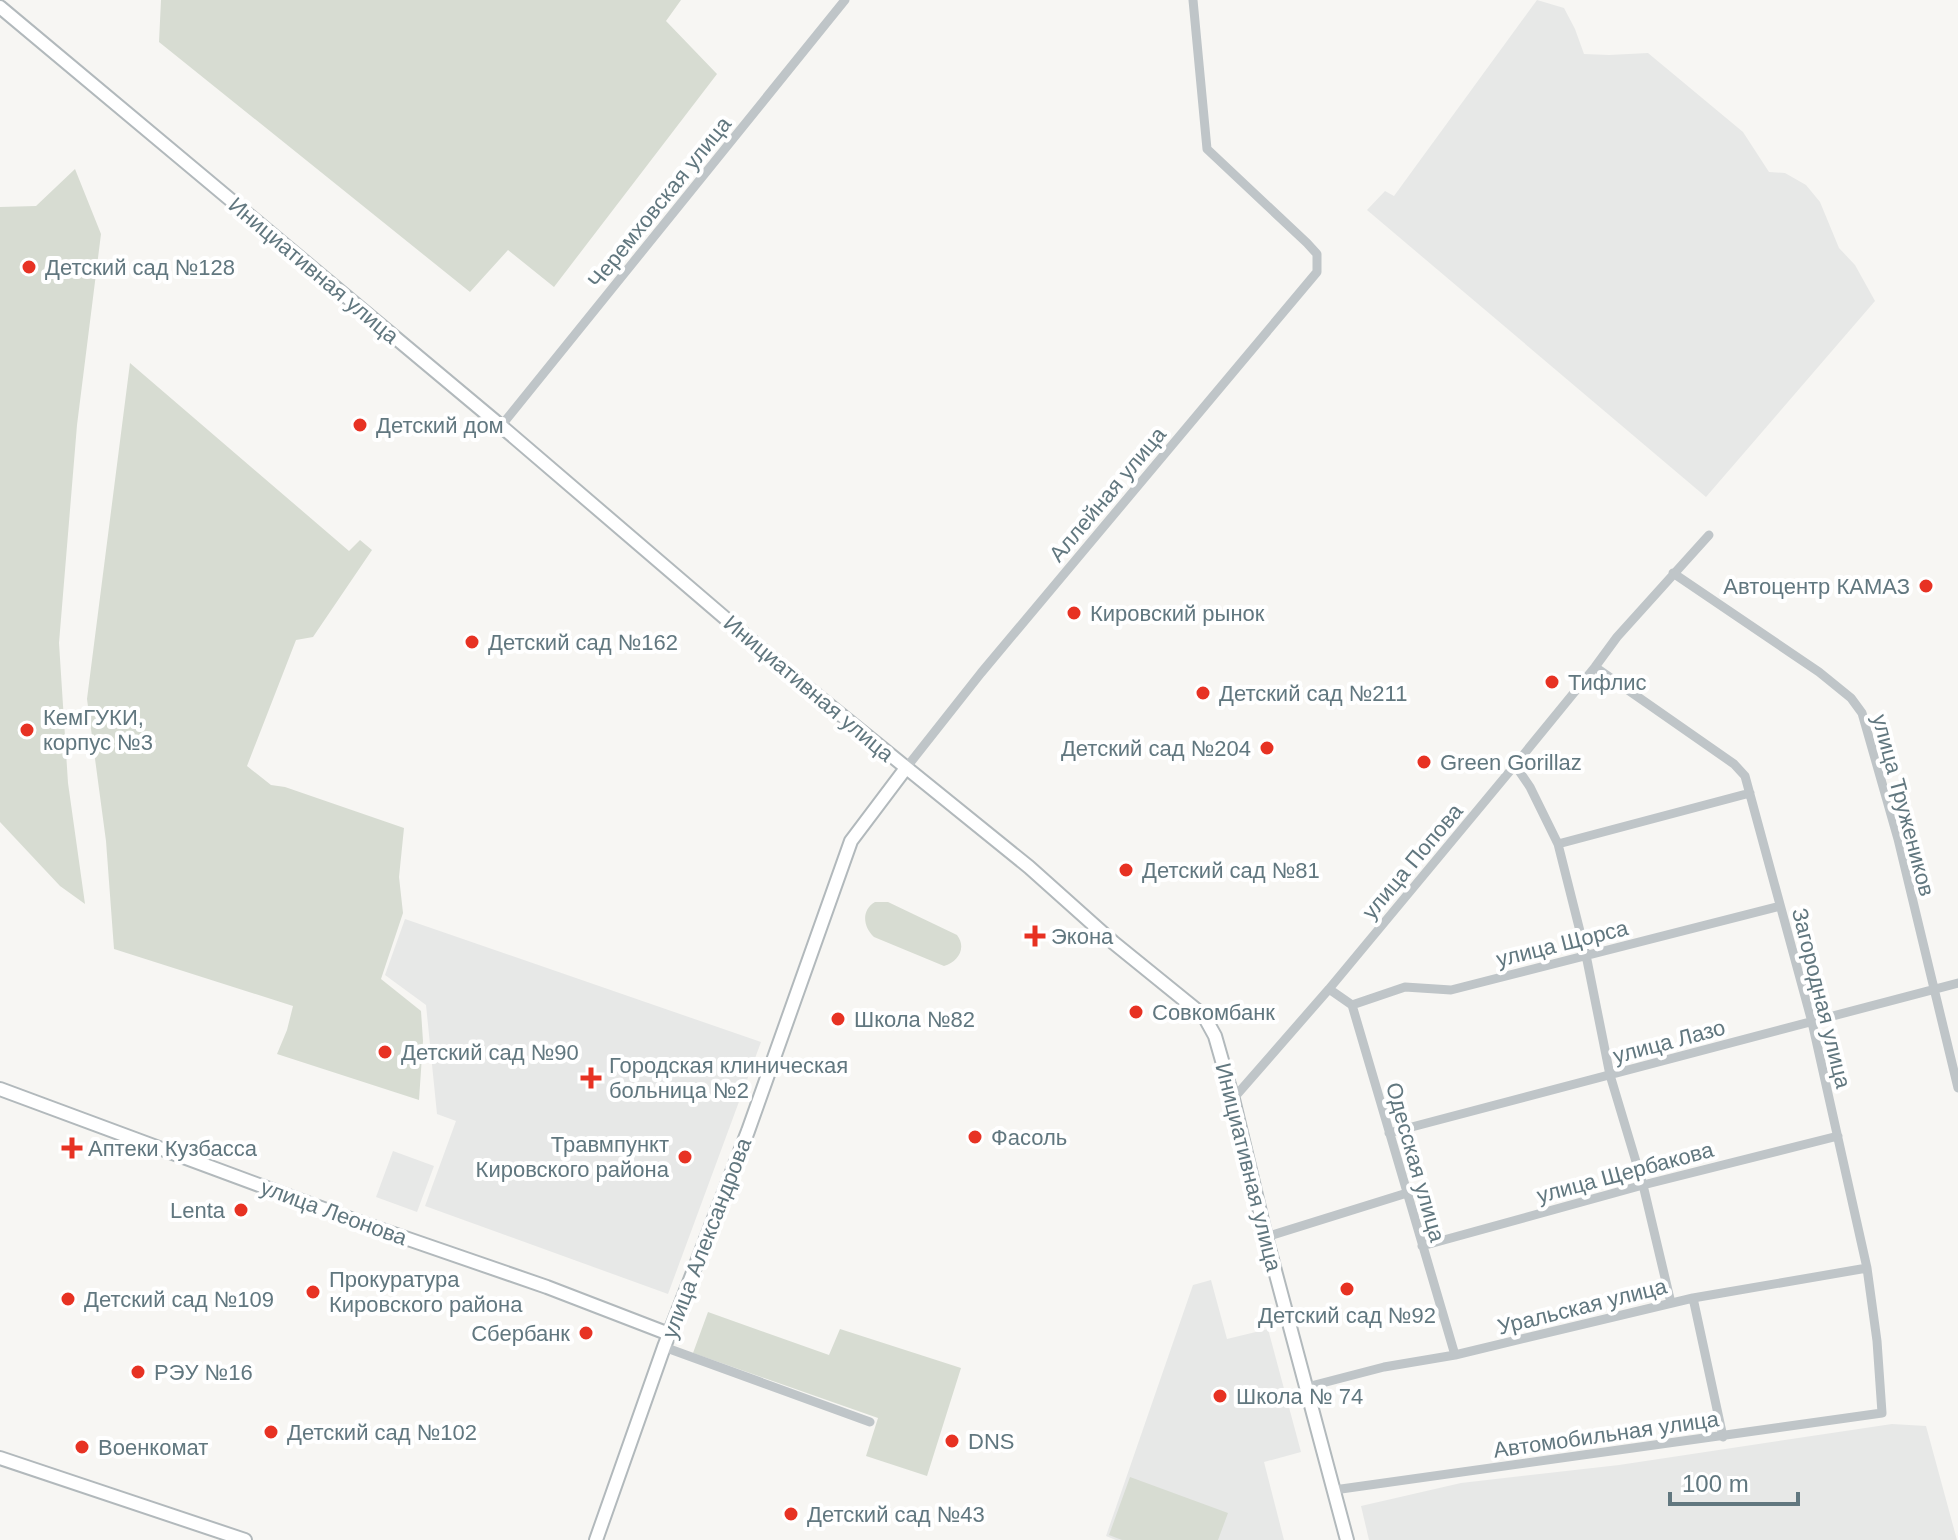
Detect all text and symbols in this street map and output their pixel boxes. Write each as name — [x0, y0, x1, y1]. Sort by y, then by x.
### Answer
street label: Черемховская улица — [583, 111, 737, 293]
street label: Инициативная улица — [224, 192, 404, 349]
place label: Детский сад №128 — [45, 255, 235, 280]
marker: Детский сад №128 — [20, 258, 38, 276]
place label: Детский дом — [376, 413, 504, 438]
marker: Детский дом — [351, 416, 369, 434]
street label: Аллейная улица — [1044, 421, 1171, 567]
place label: Автоцентр КАМАЗ — [1723, 574, 1910, 599]
marker: Автоцентр КАМАЗ — [1917, 577, 1935, 595]
place label: Кировский рынок — [1090, 601, 1265, 626]
marker: Кировский рынок — [1065, 604, 1083, 622]
street label: Инициативная улица — [719, 610, 899, 767]
place label: Детский сад №162 — [488, 630, 678, 655]
marker: Детский сад №162 — [463, 633, 481, 651]
place label: Тифлис — [1568, 670, 1647, 695]
marker: Тифлис — [1543, 673, 1561, 691]
place label: Детский сад №211 — [1219, 681, 1407, 706]
marker: Детский сад №211 — [1194, 684, 1212, 702]
place label: КемГУКИ, корпус №3 — [43, 705, 153, 755]
street label: улица Тружеников — [1867, 711, 1940, 899]
marker: КемГУКИ, корпус №3 — [18, 721, 36, 739]
place label: Детский сад №204 — [1061, 736, 1251, 761]
marker: Детский сад №204 — [1258, 739, 1276, 757]
place label: Green Gorillaz — [1440, 750, 1582, 775]
marker: Green Gorillaz — [1415, 753, 1433, 771]
street label: улица Попова — [1357, 798, 1468, 924]
place label: Детский сад №81 — [1142, 858, 1320, 883]
marker: Детский сад №81 — [1117, 861, 1135, 879]
street label: Загородная улица — [1787, 905, 1856, 1092]
street label: улица Щорса — [1494, 915, 1631, 972]
place label: Экона — [1051, 924, 1114, 949]
marker: Экона — [1026, 927, 1044, 945]
place label: Совкомбанк — [1152, 1000, 1275, 1025]
marker: Совкомбанк — [1127, 1003, 1145, 1021]
place label: Школа №82 — [854, 1007, 975, 1032]
marker: Школа №82 — [829, 1010, 847, 1028]
street label: улица Лазо — [1610, 1015, 1728, 1068]
place label: Детский сад №90 — [401, 1040, 579, 1065]
marker: Детский сад №90 — [376, 1043, 394, 1061]
place label: Городская клиническая больница №2 — [609, 1053, 848, 1103]
street label: Инициативная улица — [1211, 1060, 1287, 1275]
marker: Городская клиническая больница №2 — [580, 1067, 602, 1089]
street label: Одесская улица — [1381, 1080, 1450, 1245]
place label: Фасоль — [991, 1125, 1067, 1150]
marker: Фасоль — [966, 1128, 984, 1146]
place label: Травмпункт Кировского района — [476, 1132, 670, 1182]
street label: улица Александрова — [657, 1134, 757, 1342]
place label: Аптеки Кузбасса — [88, 1136, 258, 1161]
street label: улица Щербакова — [1534, 1137, 1717, 1208]
marker: Аптеки Кузбасса — [63, 1139, 81, 1157]
marker: Травмпункт Кировского района — [676, 1148, 694, 1166]
street label: улица Леонова — [257, 1174, 411, 1251]
place label: Lenta — [170, 1198, 226, 1223]
marker: Lenta — [232, 1201, 250, 1219]
place label: Прокуратура Кировского района — [329, 1267, 523, 1317]
street label: Уральская улица — [1495, 1273, 1670, 1340]
marker: Детский сад №92 — [1338, 1280, 1356, 1298]
marker: Прокуратура Кировского района — [304, 1283, 322, 1301]
place label: Детский сад №109 — [84, 1287, 274, 1312]
marker: Детский сад №109 — [59, 1290, 77, 1308]
place label: Детский сад №92 — [1258, 1303, 1436, 1328]
place label: Сбербанк — [471, 1321, 570, 1346]
marker: Сбербанк — [577, 1324, 595, 1342]
place label: РЭУ №16 — [154, 1360, 253, 1385]
marker: РЭУ №16 — [129, 1363, 147, 1381]
place label: Школа № 74 — [1236, 1384, 1363, 1409]
marker: Школа № 74 — [1211, 1387, 1229, 1405]
street label: Автомобильная улица — [1492, 1406, 1721, 1463]
place label: Детский сад №102 — [287, 1420, 477, 1445]
marker: Детский сад №102 — [262, 1423, 280, 1441]
place label: DNS — [968, 1429, 1014, 1454]
marker: DNS — [943, 1432, 961, 1450]
place label: Военкомат — [98, 1435, 208, 1460]
marker: Военкомат — [73, 1438, 91, 1456]
scale bar — [1670, 1456, 1798, 1506]
text: 100 m — [1682, 1470, 1749, 1497]
place label: Детский сад №43 — [807, 1502, 985, 1527]
marker: Детский сад №43 — [782, 1505, 800, 1523]

